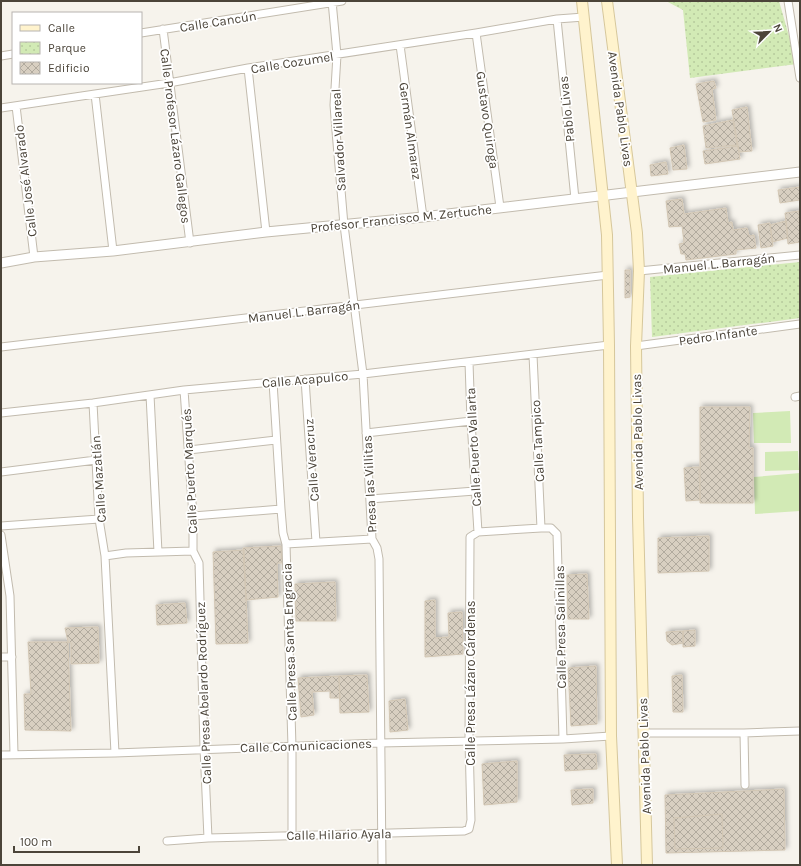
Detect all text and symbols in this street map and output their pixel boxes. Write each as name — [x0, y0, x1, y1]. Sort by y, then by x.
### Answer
street label: Calle Cancún — [179, 8, 258, 35]
legend — [12, 12, 142, 84]
north arrow — [749, 12, 789, 52]
text: Calle — [48, 21, 75, 35]
text: N — [770, 22, 785, 34]
text: Parque — [48, 41, 86, 55]
street label: Calle Profesor Lázaro Gallegos — [157, 48, 194, 225]
street label: Calle Cozumel — [250, 49, 335, 76]
street label: Avenida Pablo Livas — [605, 50, 636, 168]
text: Edificio — [48, 61, 89, 75]
street label: Gustavo Quiroga — [473, 70, 502, 170]
street label: Pablo Livas — [556, 75, 577, 143]
street label: Germán Almaraz — [396, 81, 425, 181]
street label: Salvador Villareal — [328, 88, 349, 192]
street label: Calle José Alvarado — [11, 124, 40, 238]
street label: Profesor Francisco M. Zertuche — [310, 201, 493, 235]
street label: Manuel L. Barragán — [662, 250, 776, 277]
street label: Manuel L. Barragán — [247, 297, 361, 326]
street label: Pedro Infante — [678, 323, 759, 348]
street label: Calle Acapulco — [261, 368, 349, 391]
street label: Avenida Pablo Livas — [629, 373, 646, 490]
street label: Calle Puerto Vallarta — [463, 387, 484, 507]
street label: Calle Tampico — [528, 400, 547, 482]
street label: Calle Puerto Marqués — [179, 408, 201, 534]
street label: Calle Veracruz — [301, 418, 322, 502]
street label: Calle Mazatlán — [88, 435, 109, 523]
street label: Presa las Villitas — [359, 435, 380, 533]
street label: Calle Presa Santa Engracia — [279, 563, 300, 721]
street label: Calle Presa Salinillas — [552, 565, 569, 689]
street label: Calle Presa Lázaro Cárdenas — [463, 600, 478, 766]
street label: Calle Presa Abelardo Rodríguez — [193, 602, 214, 784]
street label: Avenida Pablo Livas — [635, 697, 654, 814]
street label: Calle Comunicaciones — [240, 736, 372, 755]
street label: Calle Hilario Ayala — [286, 826, 392, 843]
scale bar — [14, 828, 139, 854]
text: 100 m — [20, 835, 52, 849]

